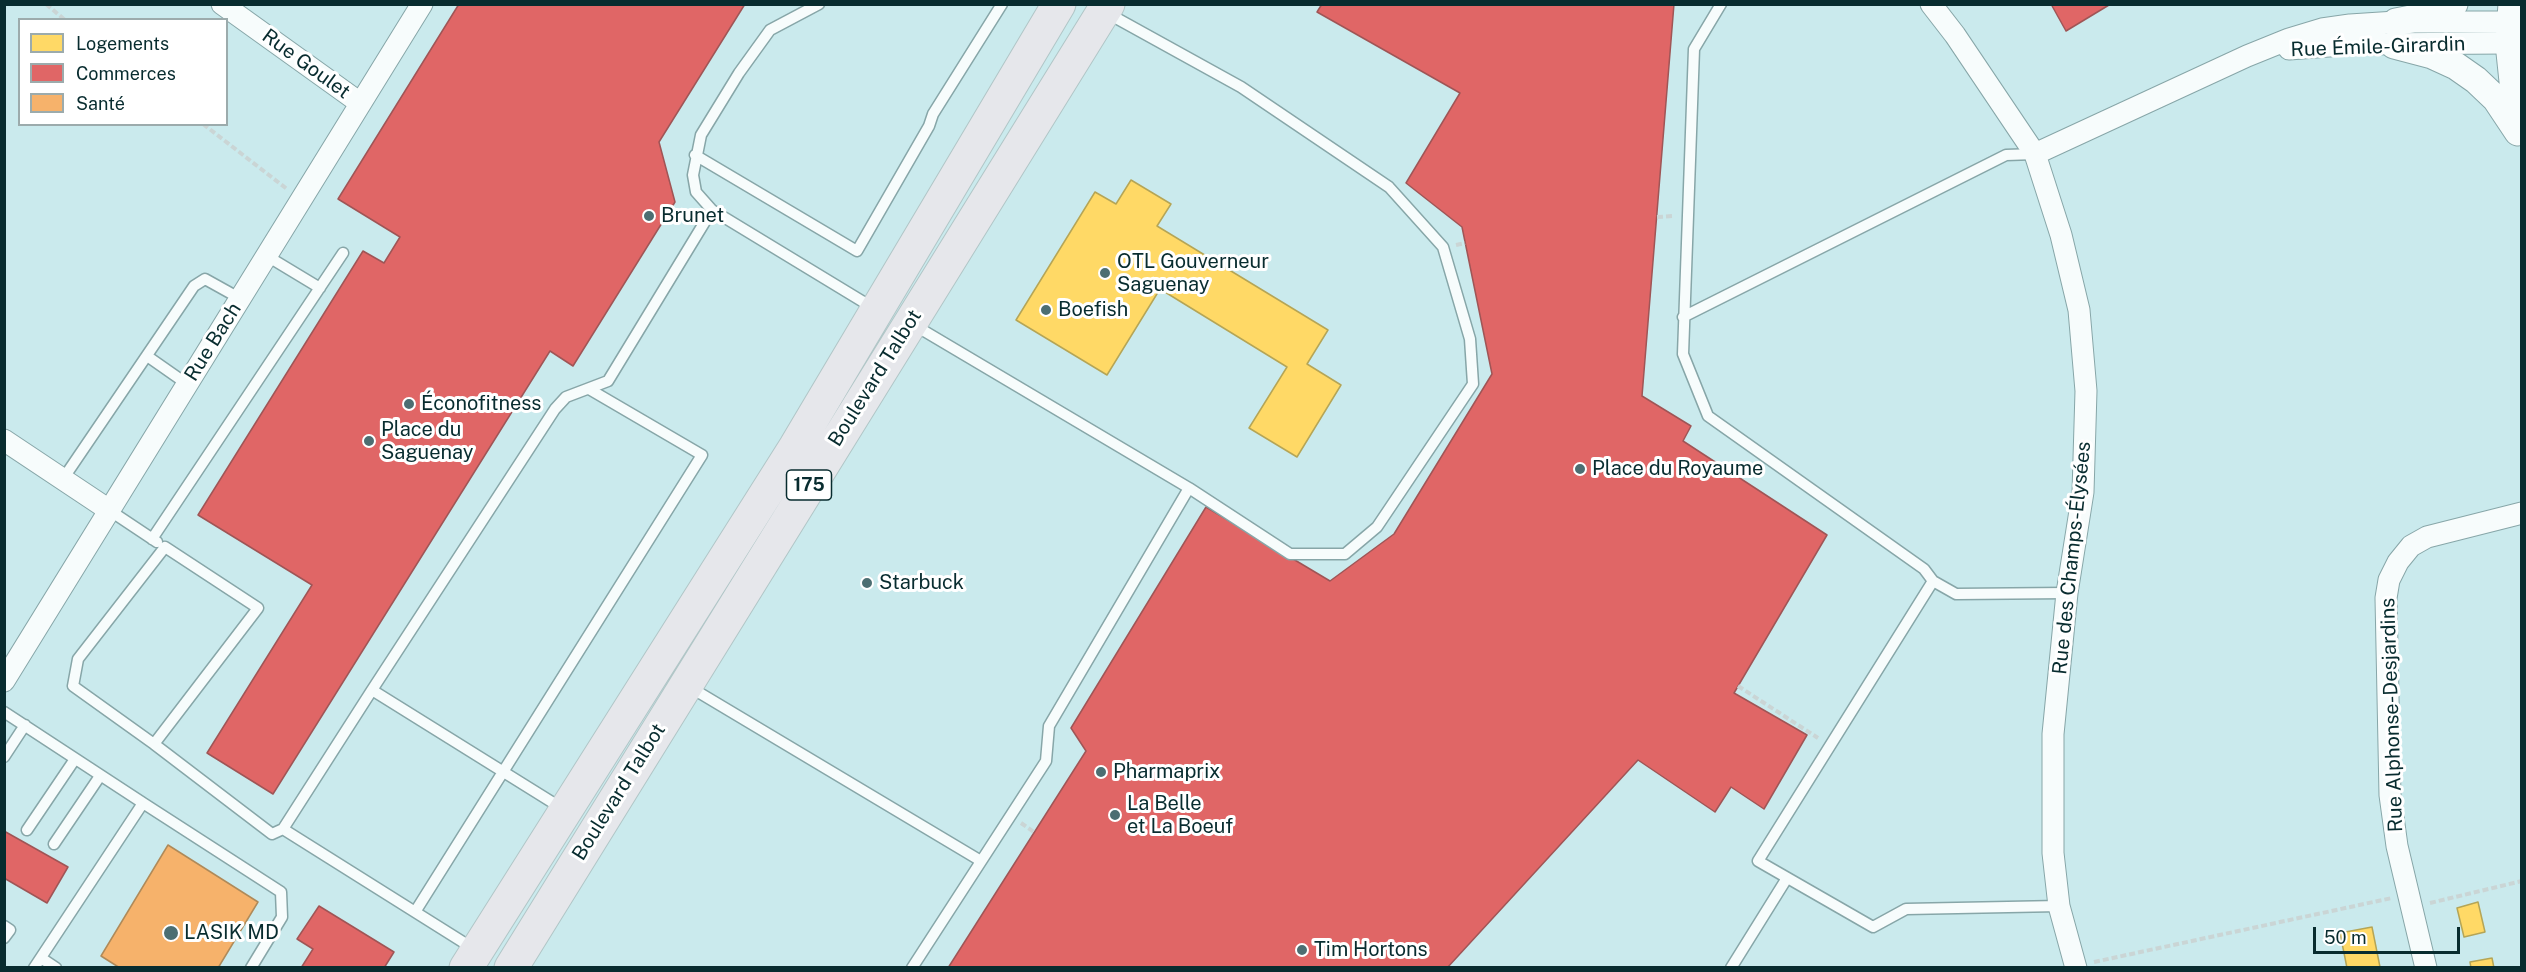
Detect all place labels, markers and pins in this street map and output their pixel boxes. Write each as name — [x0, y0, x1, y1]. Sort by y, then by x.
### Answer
place label: Brunet — [661, 204, 724, 228]
marker: Brunet — [642, 209, 656, 223]
place label: OTL Gouverneur Saguenay — [1117, 250, 1269, 297]
marker: OTL Gouverneur Saguenay — [1098, 266, 1112, 280]
place label: Boefish — [1058, 298, 1128, 322]
marker: Boefish — [1039, 303, 1053, 317]
place label: Éconofitness — [421, 392, 541, 416]
marker: Éconofitness — [402, 397, 416, 411]
place label: Place du Saguenay — [381, 418, 473, 465]
marker: Place du Saguenay — [362, 434, 376, 448]
place label: Place du Royaume — [1592, 457, 1763, 481]
marker: Place du Royaume — [1573, 462, 1587, 476]
place label: Starbuck — [879, 571, 964, 595]
marker: Starbuck — [860, 576, 874, 590]
place label: Pharmaprix — [1113, 760, 1220, 784]
marker: Pharmaprix — [1094, 765, 1108, 779]
place label: La Belle et La Boeuf — [1127, 792, 1233, 839]
marker: La Belle et La Boeuf — [1108, 808, 1122, 822]
place label: LASIK MD — [184, 921, 279, 945]
marker: LASIK MD — [162, 924, 180, 942]
place label: Tim Hortons — [1314, 938, 1428, 962]
marker: Tim Hortons — [1295, 943, 1309, 957]

